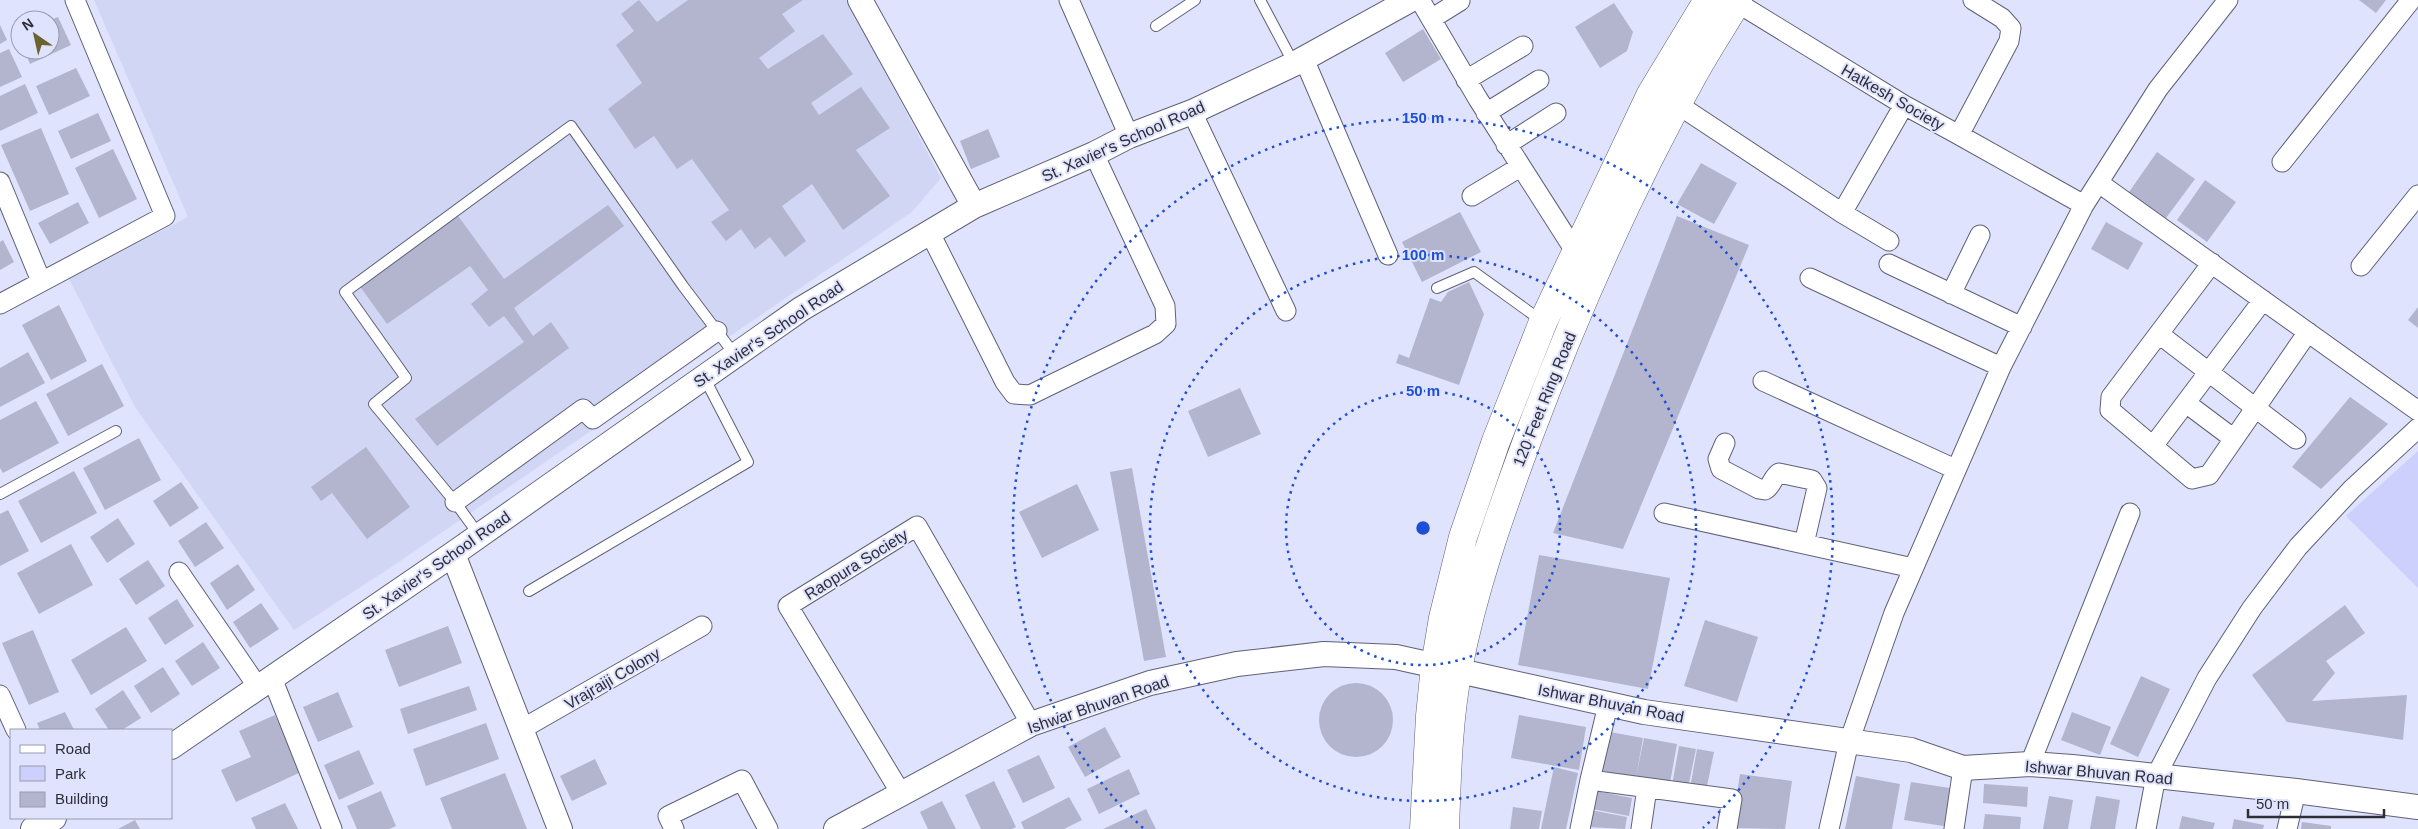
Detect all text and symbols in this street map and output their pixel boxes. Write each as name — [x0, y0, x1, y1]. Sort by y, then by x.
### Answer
north arrow — [10, 10, 60, 60]
text: N — [19, 15, 36, 34]
street label: Hatkesh Society — [1838, 61, 1947, 134]
street label: St. Xavier's School Road — [1039, 98, 1207, 185]
text: 150 m — [1402, 109, 1444, 126]
text: 100 m — [1402, 246, 1444, 263]
street label: St. Xavier's School Road — [690, 278, 846, 391]
street label: 120 Feet Ring Road — [1510, 330, 1579, 469]
text: 50 m — [1406, 382, 1440, 399]
street label: St. Xavier's School Road — [359, 508, 513, 623]
centre of rings — [1414, 519, 1432, 537]
street label: Raopura Society — [802, 526, 911, 603]
street label: Vrajraiji Colony — [562, 644, 663, 713]
street label: Ishwar Bhuvan Road — [1025, 672, 1171, 737]
street label: Ishwar Bhuvan Road — [1536, 681, 1685, 726]
legend — [10, 729, 172, 819]
text: Road — [55, 740, 91, 757]
street label: Ishwar Bhuvan Road — [2024, 758, 2174, 787]
text: Park — [55, 765, 86, 782]
scale bar — [2248, 786, 2384, 818]
text: Building — [55, 790, 108, 807]
text: 50 m — [2256, 795, 2289, 812]

